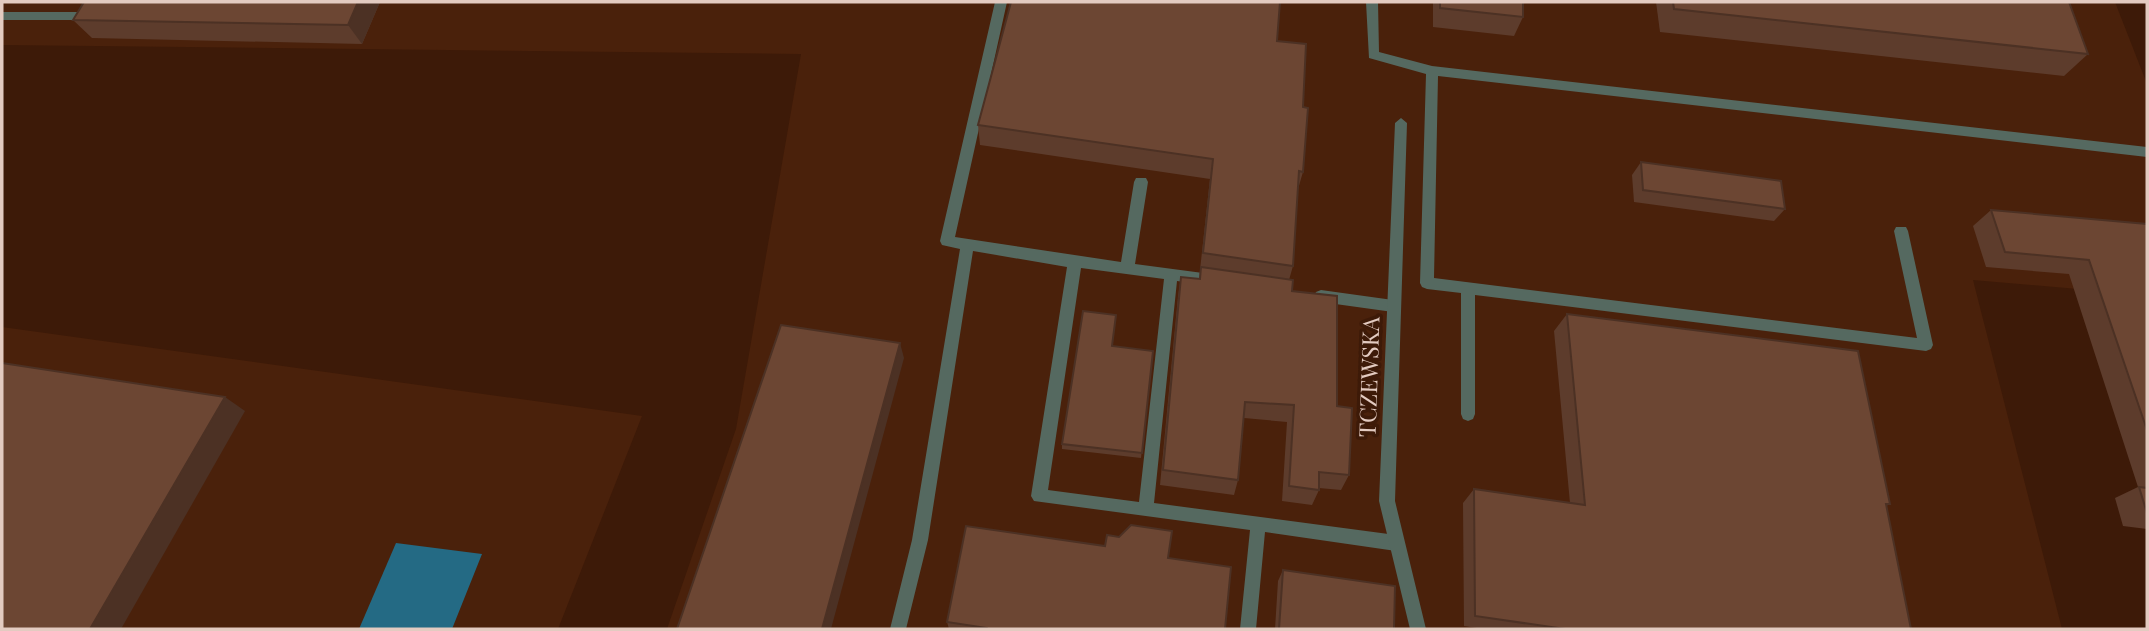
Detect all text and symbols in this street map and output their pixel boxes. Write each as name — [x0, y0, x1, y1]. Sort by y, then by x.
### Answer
street label: TCZEWSKA — [1350, 316, 1386, 438]

